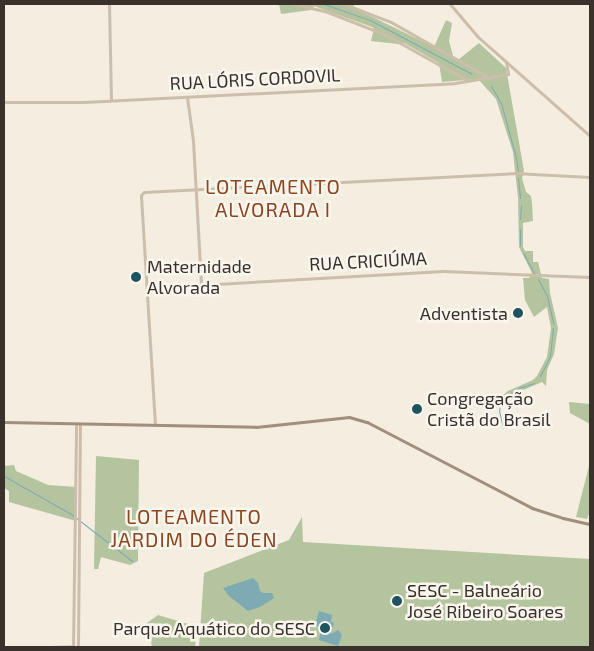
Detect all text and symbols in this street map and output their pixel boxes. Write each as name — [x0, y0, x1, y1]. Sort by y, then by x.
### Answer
street label: RUA LÓRIS CORDOVIL — [169, 64, 341, 94]
district label: LOTEAMENTO ALVORADA I — [204, 175, 342, 222]
street label: RUA CRICIÚMA — [308, 247, 428, 275]
place label: Maternidade Alvorada — [147, 256, 252, 298]
marker: Maternidade Alvorada — [129, 270, 143, 284]
place label: Adventista — [420, 302, 508, 324]
marker: Adventista — [512, 307, 524, 319]
place label: Congregação Cristã do Brasil — [427, 388, 551, 430]
marker: Congregação Cristã do Brasil — [411, 403, 423, 415]
district label: LOTEAMENTO JARDIM DO ÉDEN — [109, 504, 279, 551]
place label: SESC - Balneário José Ribeiro Soares — [407, 580, 563, 622]
marker: SESC - Balneário José Ribeiro Soares — [391, 595, 403, 607]
place label: Parque Aquático do SESC — [112, 617, 315, 639]
marker: Parque Aquático do SESC — [319, 622, 331, 634]

